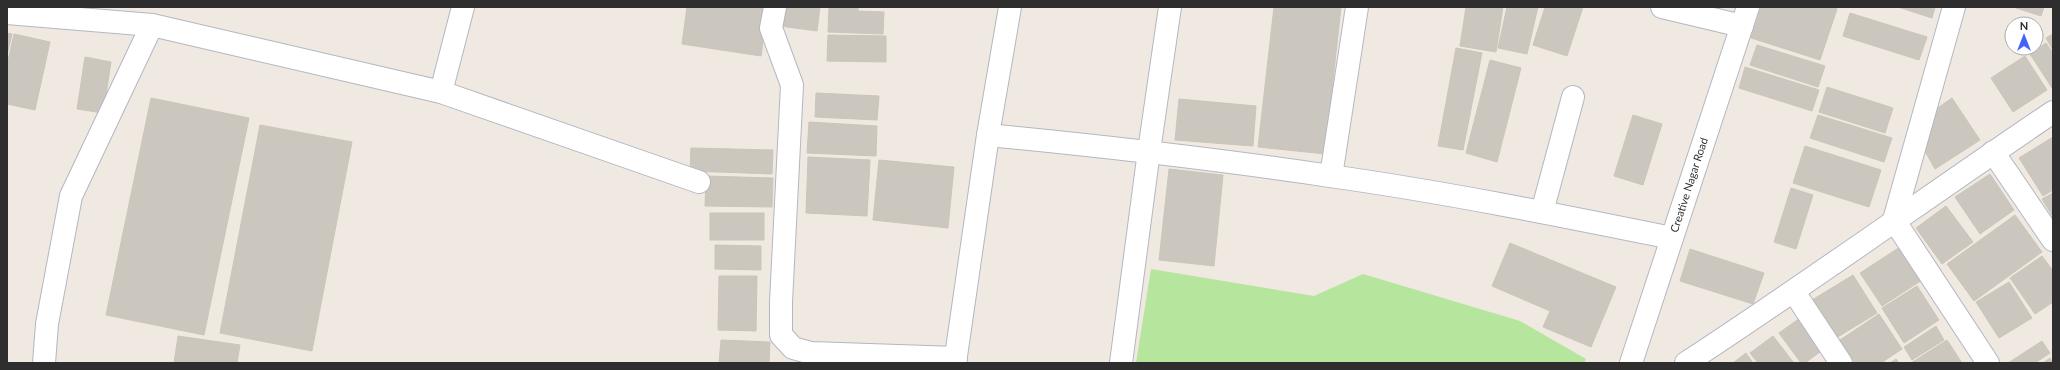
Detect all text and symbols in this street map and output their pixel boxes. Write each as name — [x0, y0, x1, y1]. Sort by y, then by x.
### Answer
north arrow — [2004, 16, 2044, 56]
text: N — [2020, 19, 2028, 32]
street label: Creative Nagar Road — [1667, 136, 1710, 234]

